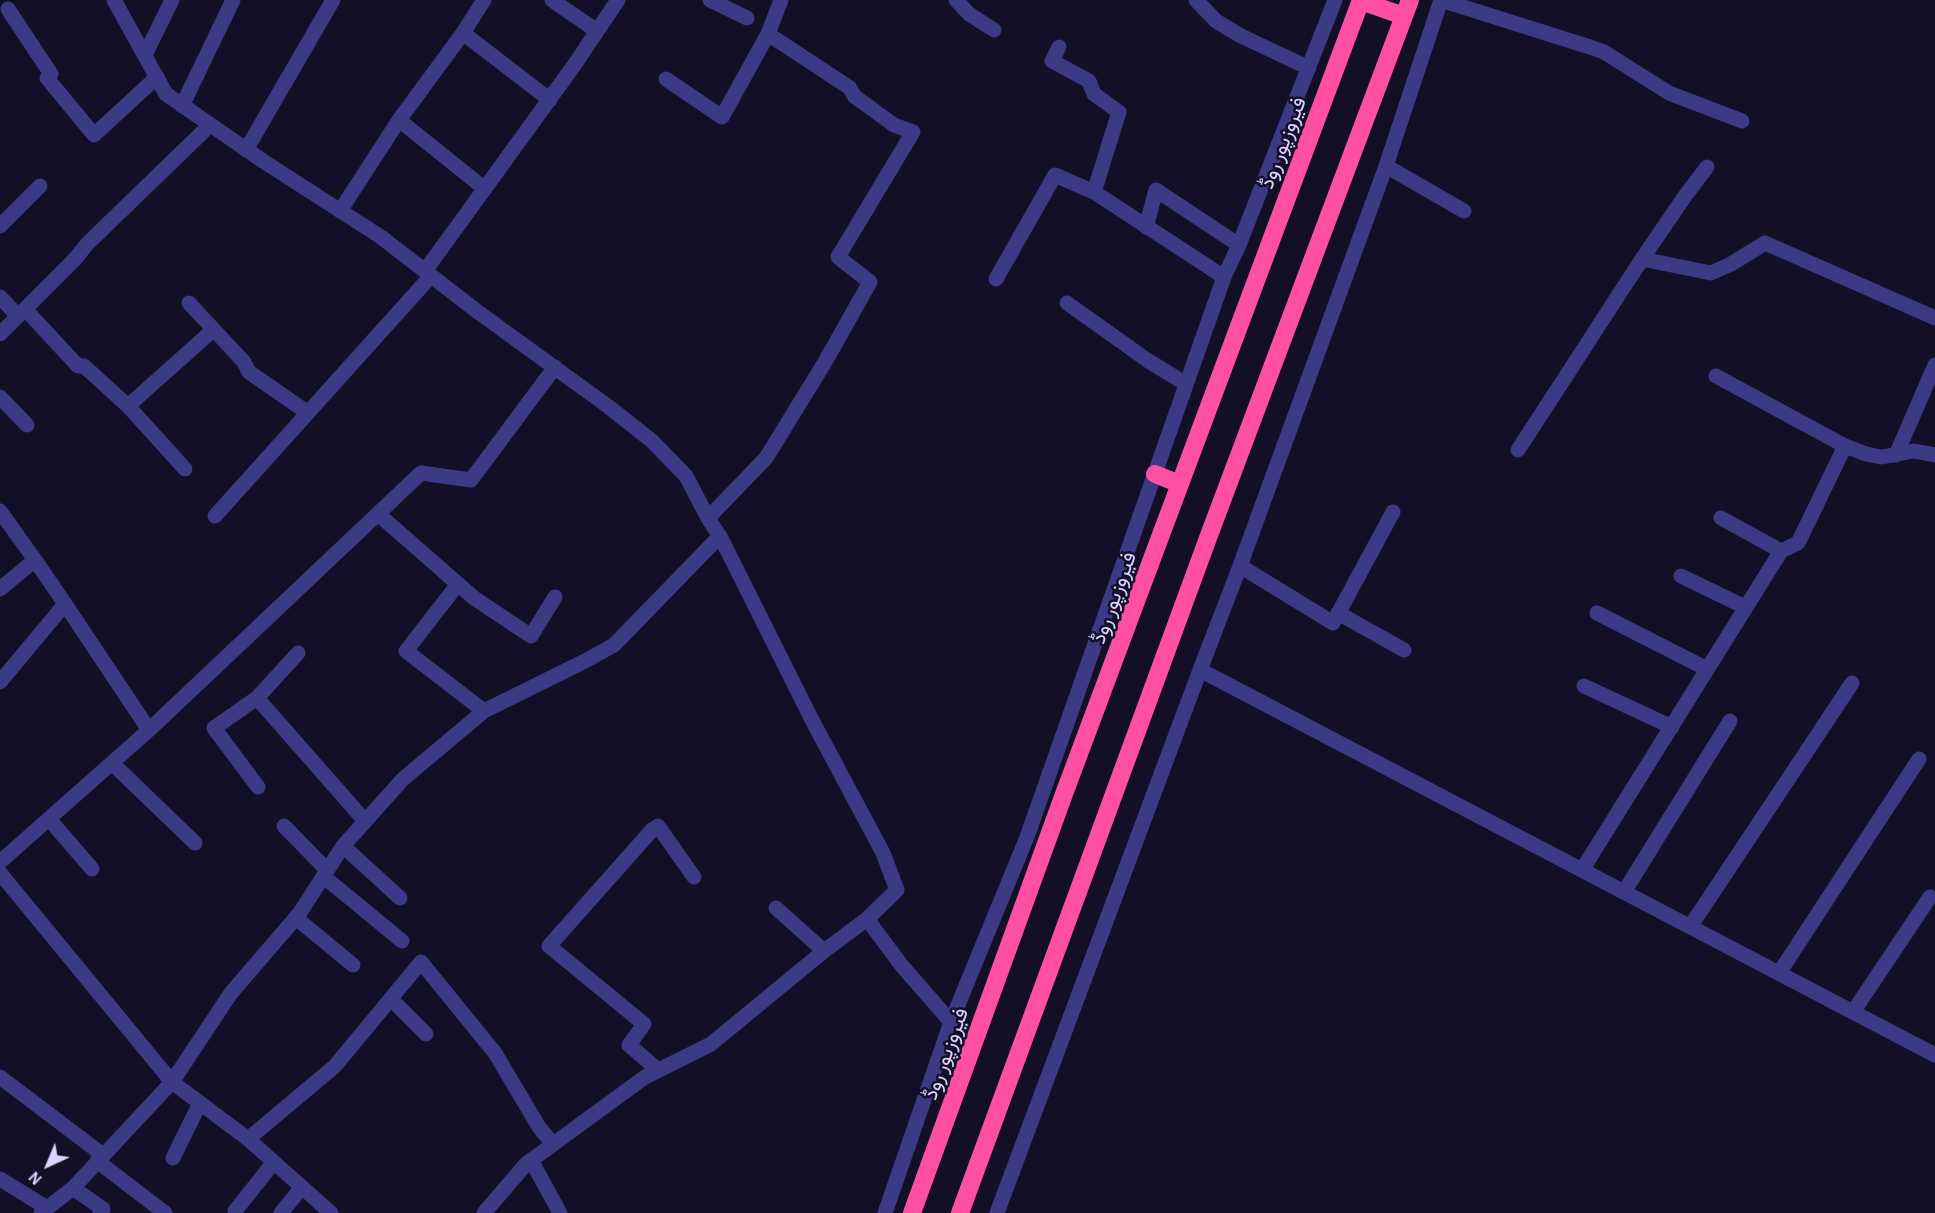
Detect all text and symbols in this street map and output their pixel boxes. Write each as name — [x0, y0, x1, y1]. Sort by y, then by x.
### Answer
street label: فیروزپور روڈ — [1254, 94, 1312, 192]
street label: فیروزپور روڈ — [1086, 549, 1142, 647]
street label: فیروزپور روڈ — [918, 1005, 974, 1103]
north arrow — [18, 1135, 78, 1195]
text: N — [26, 1168, 45, 1188]

